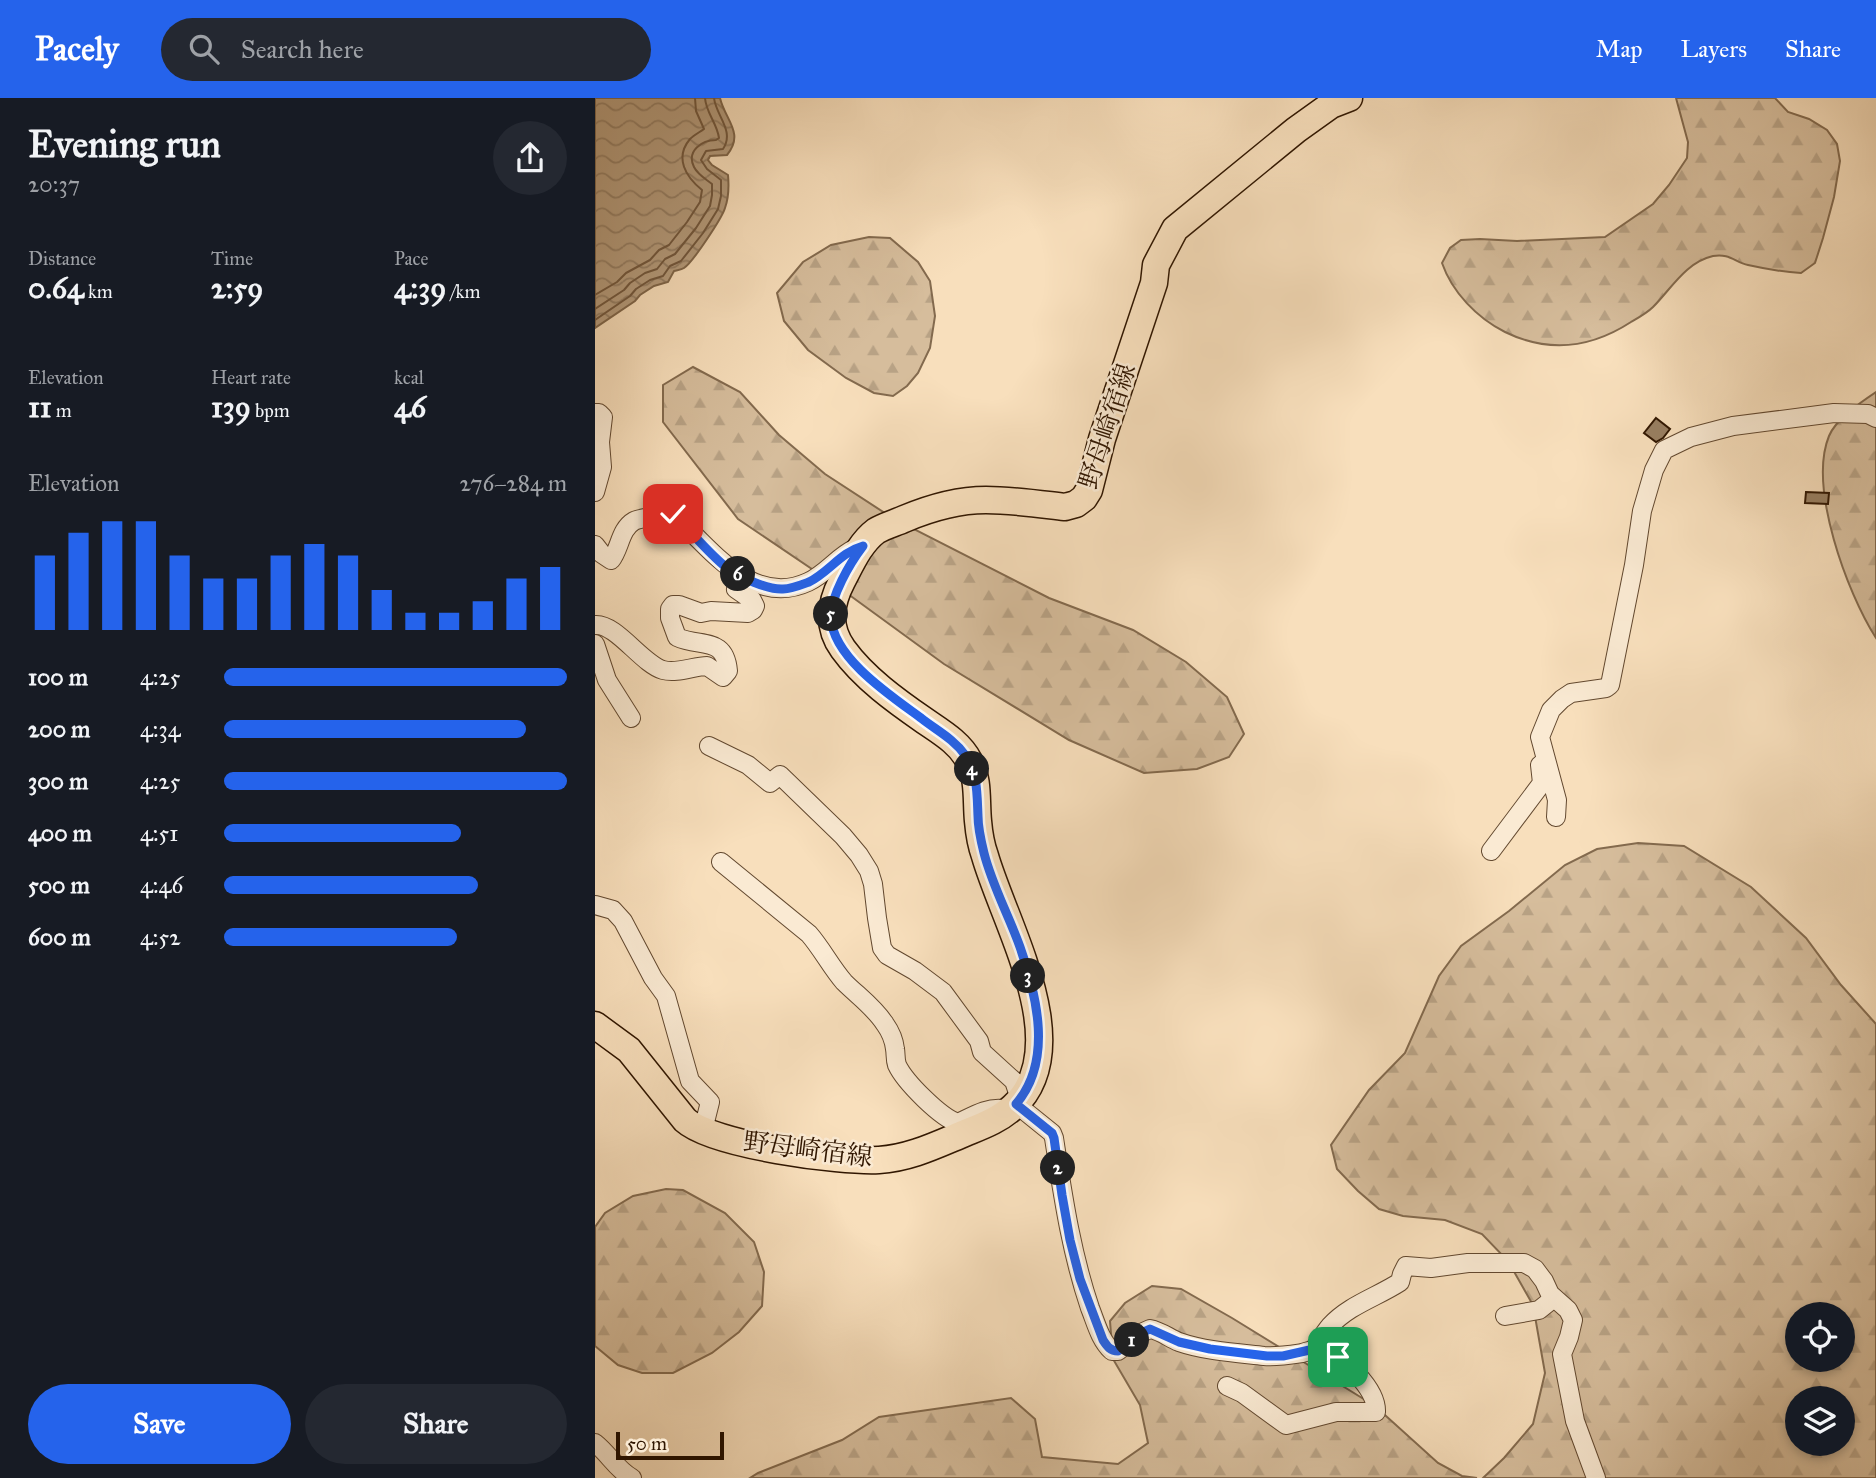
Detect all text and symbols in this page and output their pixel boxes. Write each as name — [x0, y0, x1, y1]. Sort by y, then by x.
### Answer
search box — [161, 18, 651, 81]
text: Pacely — [35, 29, 119, 69]
icon: search — [185, 30, 223, 68]
text: Search here — [241, 33, 364, 65]
text: Map — [1596, 34, 1643, 64]
text: Layers — [1681, 34, 1747, 64]
text: Share — [1785, 34, 1841, 64]
text: Evening run — [28, 121, 221, 167]
button: share — [493, 121, 567, 195]
text: 20:37 — [28, 170, 80, 198]
text: Distance — [28, 247, 96, 270]
text: Time — [211, 247, 253, 270]
text: Pace — [394, 247, 428, 270]
text: 0.64 — [28, 270, 84, 306]
text: 2:59 — [211, 270, 263, 306]
text: 4:39 — [394, 270, 446, 306]
text: km — [84, 280, 113, 303]
text: /km — [446, 280, 480, 303]
street label: 野母崎宿線 — [1072, 359, 1142, 493]
text: Elevation — [28, 366, 103, 389]
text: Heart rate — [211, 366, 291, 389]
text: kcal — [394, 366, 424, 389]
text: 11 — [28, 389, 52, 425]
text: 139 — [211, 389, 251, 425]
text: 46 — [394, 389, 426, 425]
text: m — [52, 399, 72, 422]
text: bpm — [251, 399, 290, 422]
text: Elevation — [28, 469, 119, 497]
text: 276–284 m — [460, 469, 567, 497]
pin — [643, 484, 703, 544]
icon: check — [654, 495, 692, 533]
pin: 6 — [720, 556, 755, 592]
text: 6 — [733, 562, 742, 585]
pin: 5 — [813, 596, 849, 632]
text: 5 — [826, 602, 835, 625]
text: 100 m — [28, 663, 88, 691]
text: 4:25 — [140, 663, 180, 691]
text: 200 m — [28, 715, 90, 743]
text: 4:34 — [140, 715, 181, 743]
pin: 4 — [955, 752, 989, 786]
text: 4 — [966, 757, 977, 780]
text: 300 m — [28, 767, 88, 795]
text: 4:25 — [140, 767, 180, 795]
text: 400 m — [28, 819, 92, 847]
text: 4:51 — [140, 819, 178, 847]
text: 500 m — [28, 871, 90, 899]
text: 4:46 — [140, 871, 183, 899]
text: 600 m — [28, 923, 91, 951]
text: 4:52 — [140, 923, 181, 951]
pin: 3 — [1011, 958, 1045, 994]
text: 3 — [1024, 964, 1031, 987]
street label: 野母崎宿線 — [742, 1125, 874, 1173]
pin: 2 — [1041, 1150, 1075, 1186]
text: 2 — [1053, 1156, 1062, 1179]
map controls — [1785, 1302, 1855, 1456]
button: locate — [1785, 1302, 1855, 1372]
pin: 1 — [1115, 1322, 1149, 1358]
pin — [1308, 1327, 1368, 1387]
text: 1 — [1128, 1328, 1135, 1351]
icon: arrive — [1319, 1338, 1357, 1376]
button: Save — [28, 1384, 291, 1464]
button: Share — [305, 1384, 567, 1464]
button: layers — [1785, 1386, 1855, 1456]
scale bar — [616, 1429, 725, 1461]
text: 50 m — [627, 1432, 667, 1455]

